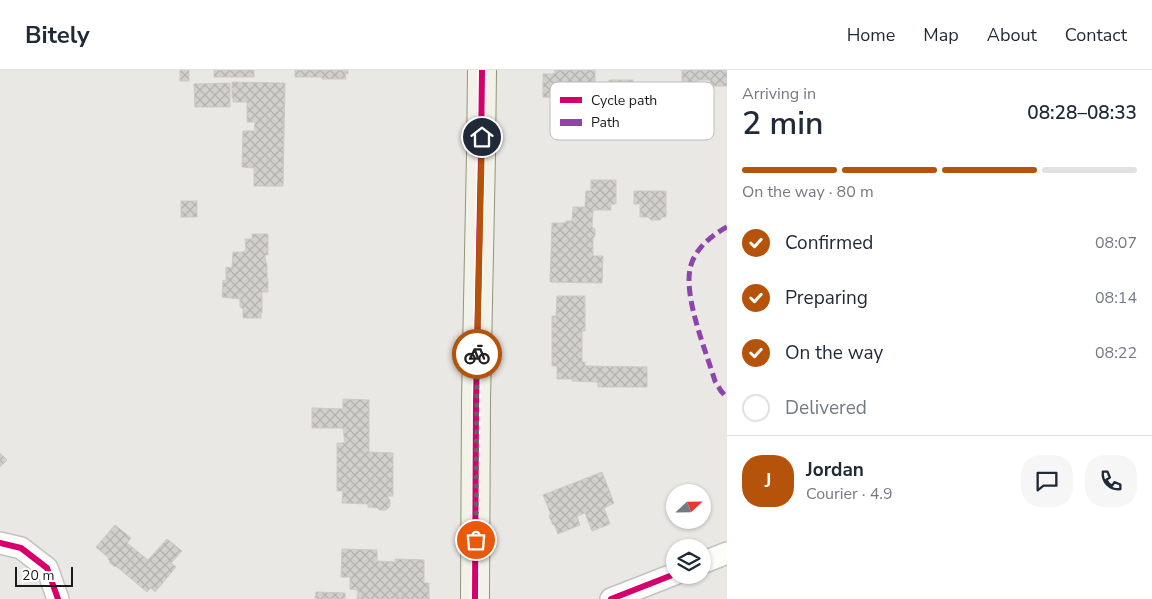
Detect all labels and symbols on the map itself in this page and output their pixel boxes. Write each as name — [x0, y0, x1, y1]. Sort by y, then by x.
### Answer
legend — [550, 82, 714, 140]
text: Cycle path — [591, 91, 657, 110]
text: Path — [591, 113, 620, 132]
pin — [461, 116, 503, 158]
courier — [452, 329, 502, 379]
north arrow — [666, 484, 711, 529]
pin — [455, 519, 497, 561]
scale bar — [15, 564, 72, 587]

